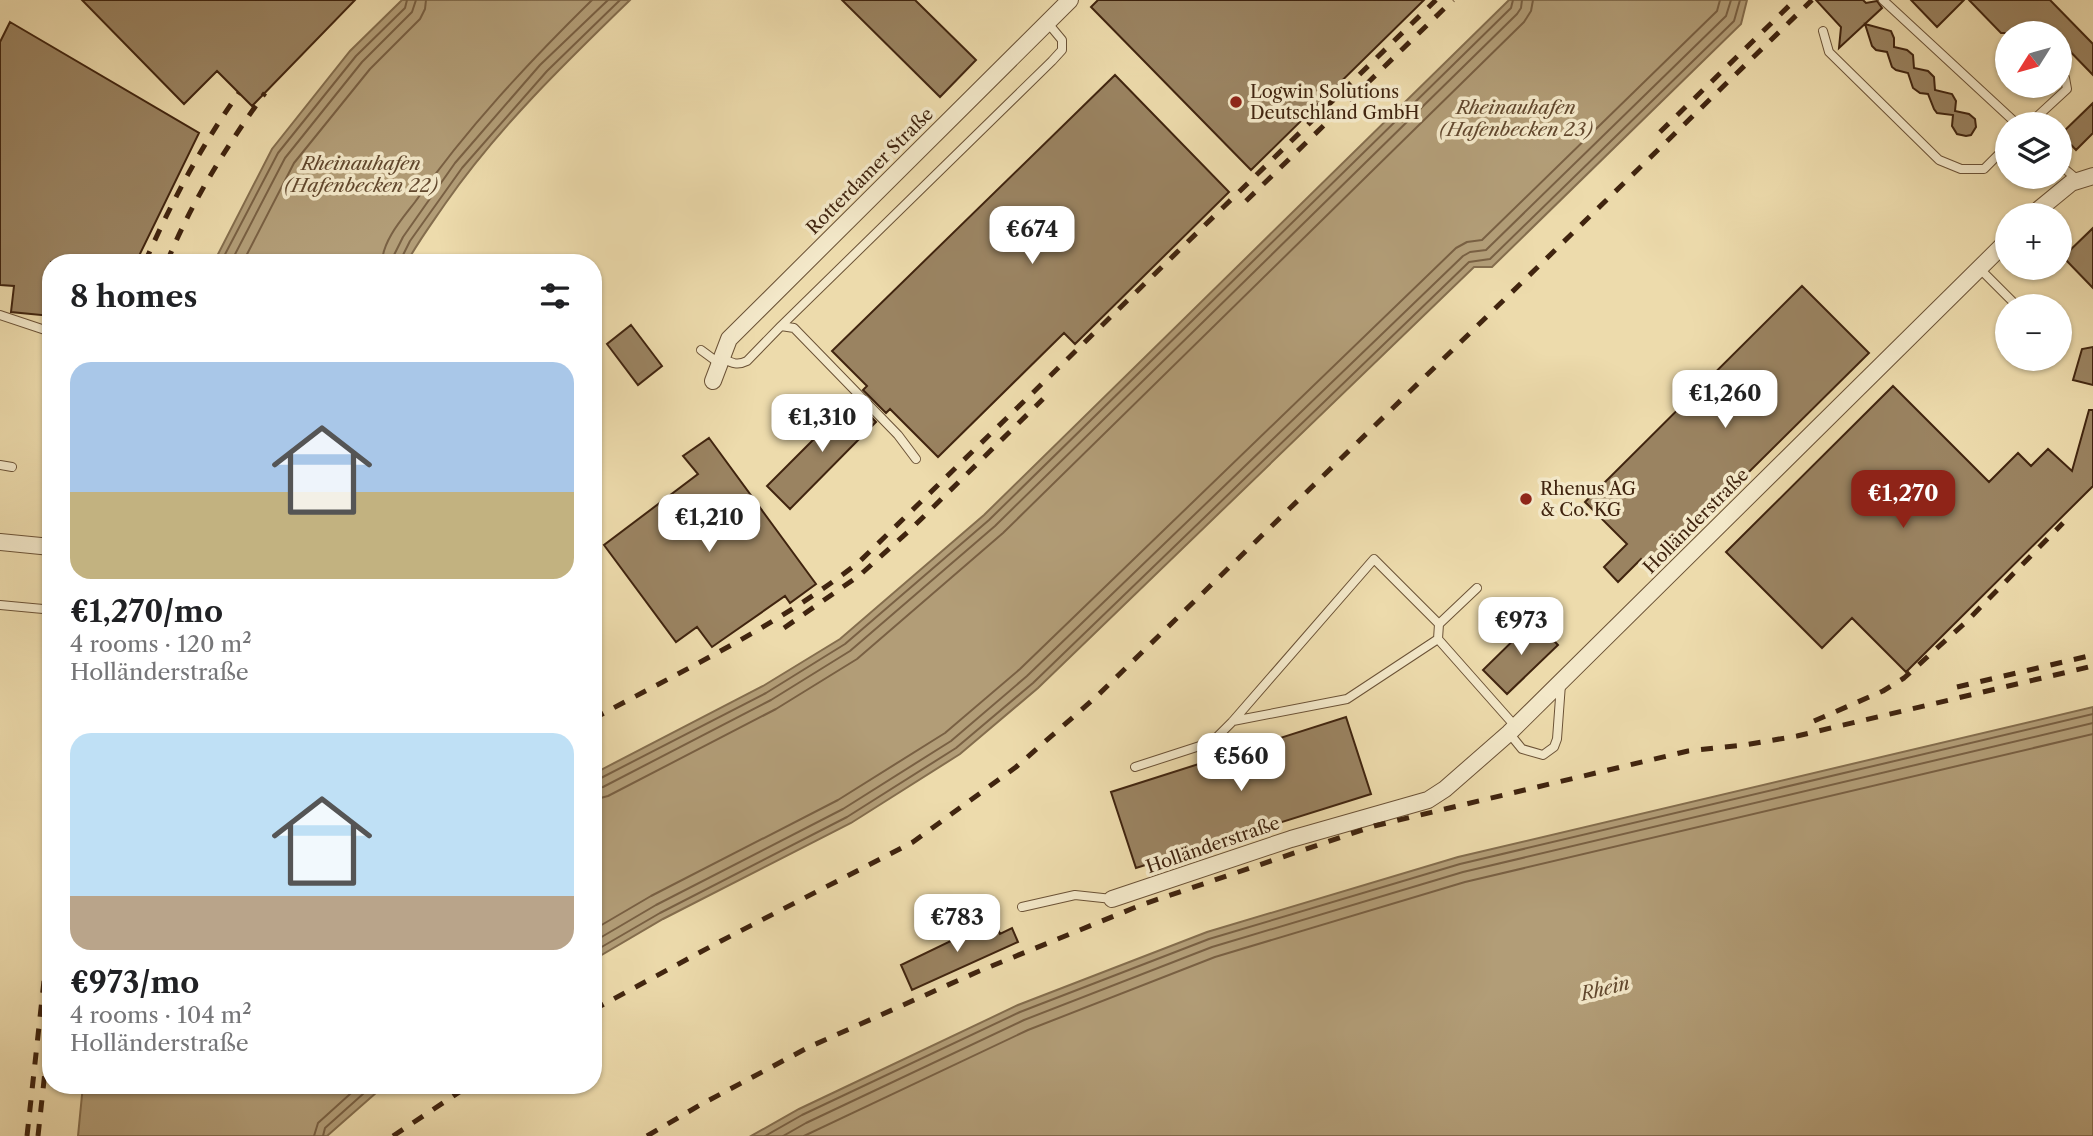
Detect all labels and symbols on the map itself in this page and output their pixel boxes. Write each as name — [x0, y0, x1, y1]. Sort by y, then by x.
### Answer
north arrow — [1995, 21, 2072, 98]
place label: Logwin Solutions Deutschland GmbH — [1250, 81, 1420, 124]
marker: Logwin Solutions Deutschland GmbH — [1228, 94, 1244, 110]
water label: Rheinauhafen (Hafenbecken 23) — [1438, 96, 1594, 141]
street label: Rotterdamer Straße — [802, 103, 938, 239]
water label: Rheinauhafen (Hafenbecken 22) — [283, 152, 439, 197]
pin: €674 — [991, 206, 1073, 266]
pin: €1,260 — [1668, 370, 1782, 430]
pin: €1,310 — [765, 394, 879, 454]
street label: Holländerstraße — [1639, 464, 1753, 578]
pin: €1,270 — [1846, 470, 1960, 530]
place label: Rhenus AG & Co. KG — [1540, 478, 1637, 521]
marker: Rhenus AG & Co. KG — [1518, 491, 1534, 507]
pin: €1,210 — [652, 494, 766, 554]
pin: €973 — [1480, 598, 1562, 657]
pin: €560 — [1200, 734, 1282, 793]
street label: Holländerstraße — [1143, 812, 1283, 878]
pin: €783 — [916, 894, 998, 954]
water label: Rhein — [1576, 971, 1632, 1006]

